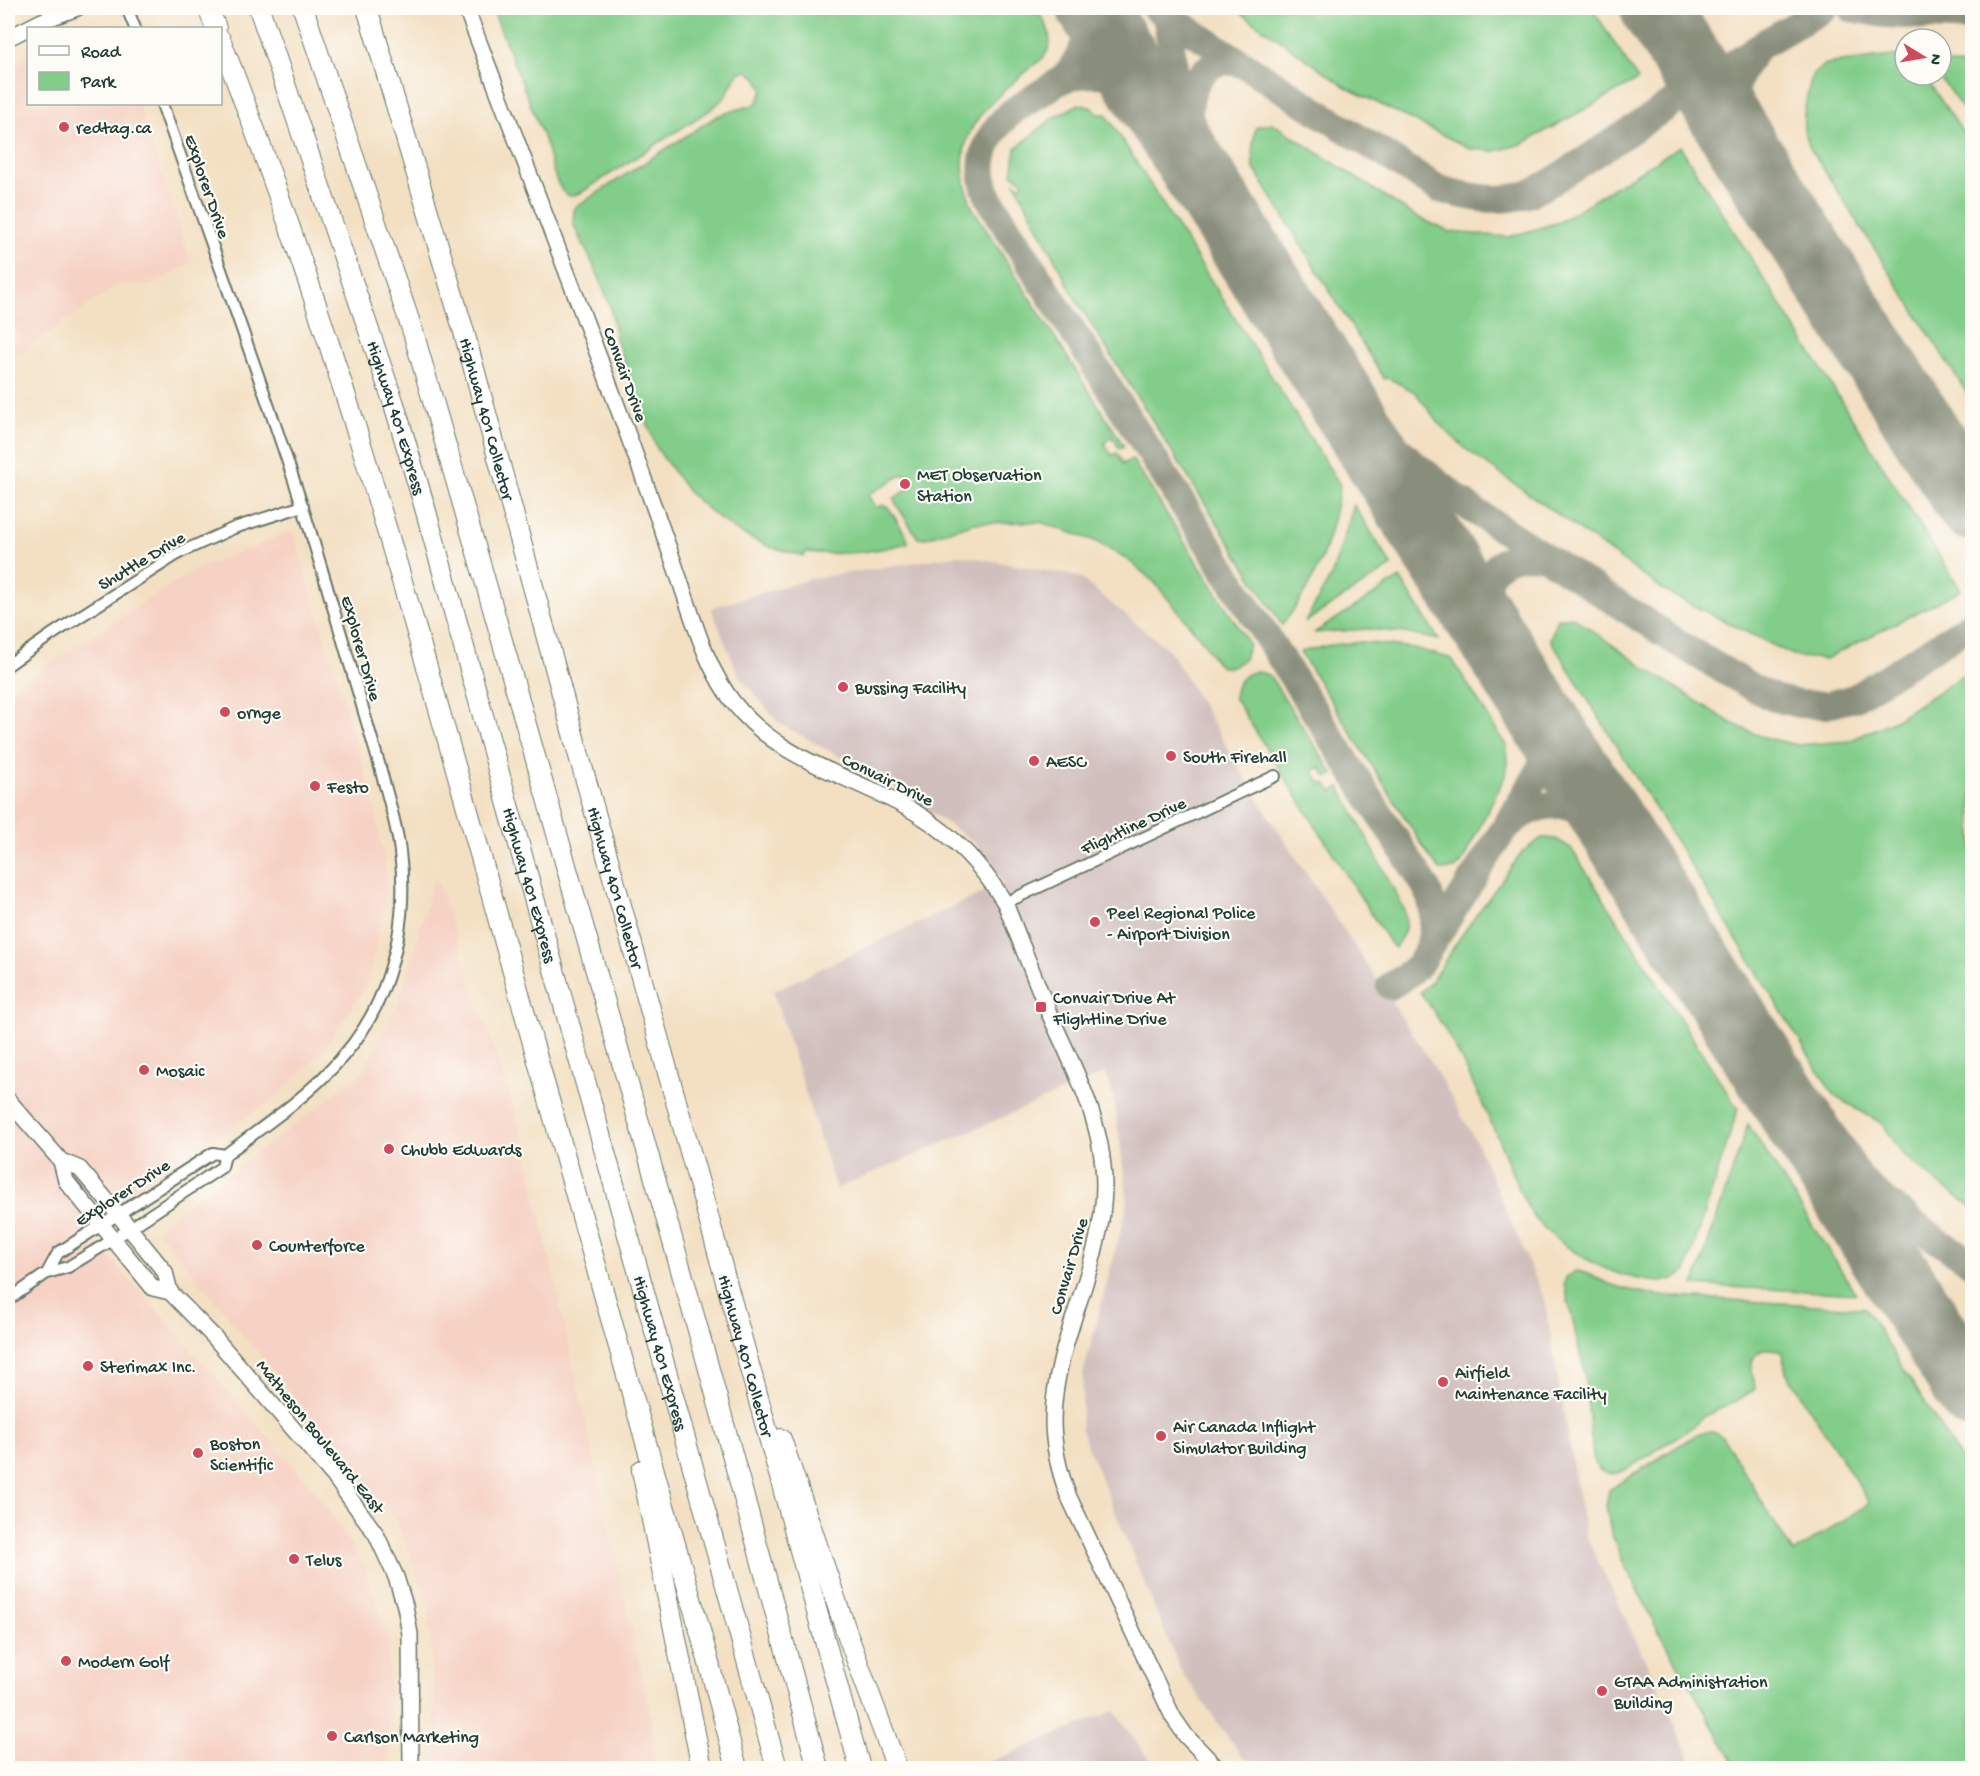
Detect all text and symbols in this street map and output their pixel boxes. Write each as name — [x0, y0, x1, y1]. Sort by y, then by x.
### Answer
legend — [27, 27, 222, 105]
north arrow — [1893, 27, 1953, 87]
text: Road — [81, 43, 122, 64]
text: N — [1924, 52, 1945, 67]
text: Park — [80, 73, 117, 94]
place label: redtag.ca — [76, 119, 153, 140]
marker: redtag.ca — [57, 120, 71, 134]
street label: Explorer Drive — [178, 132, 233, 242]
street label: Convair Drive — [597, 325, 651, 426]
street label: Highway 401 Collector — [453, 336, 518, 504]
street label: Highway 401 Express — [360, 339, 429, 499]
place label: MET Observation Station — [917, 466, 1042, 508]
marker: MET Observation Station — [898, 477, 912, 491]
street label: Shuttle Drive — [95, 528, 190, 596]
street label: Explorer Drive — [335, 594, 385, 704]
place label: Bussing Facility — [854, 679, 966, 700]
marker: Bussing Facility — [836, 680, 850, 694]
place label: ornge — [237, 704, 282, 725]
marker: ornge — [218, 705, 232, 719]
place label: South Firehall — [1183, 748, 1287, 769]
marker: South Firehall — [1164, 749, 1178, 763]
street label: Convair Drive — [838, 750, 937, 813]
place label: AESC — [1046, 753, 1087, 774]
marker: AESC — [1027, 754, 1041, 768]
place label: Festo — [326, 778, 369, 799]
marker: Festo — [308, 779, 322, 793]
street label: Flightline Drive — [1077, 793, 1191, 861]
street label: Highway 401 Express — [496, 805, 560, 967]
street label: Highway 401 Collector — [581, 805, 647, 973]
place label: Peel Regional Police - Airport Division — [1106, 904, 1256, 946]
marker: Peel Regional Police - Airport Division — [1088, 915, 1102, 929]
place label: Convair Drive At Flightline Drive — [1052, 989, 1176, 1031]
marker: Convair Drive At Flightline Drive — [1034, 1000, 1048, 1014]
place label: Mosaic — [156, 1062, 205, 1083]
marker: Mosaic — [137, 1063, 151, 1077]
place label: Chubb Edwards — [401, 1141, 523, 1162]
marker: Chubb Edwards — [382, 1142, 396, 1156]
street label: Explorer Drive — [72, 1155, 175, 1232]
street label: Convair Drive — [1047, 1215, 1094, 1317]
place label: Counterforce — [269, 1237, 365, 1258]
marker: Counterforce — [250, 1238, 264, 1252]
street label: Highway 401 Collector — [712, 1273, 777, 1441]
street label: Highway 401 Express — [627, 1274, 691, 1435]
street label: Matheson Boulevard East — [250, 1356, 389, 1520]
place label: Sterimax Inc. — [100, 1358, 196, 1379]
marker: Sterimax Inc. — [81, 1359, 95, 1373]
place label: Airfield Maintenance Facility — [1455, 1364, 1607, 1406]
marker: Airfield Maintenance Facility — [1436, 1375, 1450, 1389]
place label: Air Canada Inflight Simulator Building — [1173, 1418, 1316, 1460]
marker: Air Canada Inflight Simulator Building — [1154, 1429, 1168, 1443]
place label: Boston Scientific — [209, 1435, 274, 1477]
marker: Boston Scientific — [191, 1446, 205, 1460]
place label: Telus — [305, 1551, 343, 1572]
marker: Telus — [287, 1552, 301, 1566]
place label: Modern Golf — [78, 1653, 171, 1674]
marker: Modern Golf — [59, 1654, 73, 1668]
place label: GTAA Administration Building — [1613, 1673, 1768, 1715]
marker: GTAA Administration Building — [1595, 1684, 1609, 1698]
place label: Carlson Marketing — [344, 1728, 479, 1749]
marker: Carlson Marketing — [325, 1729, 339, 1743]

